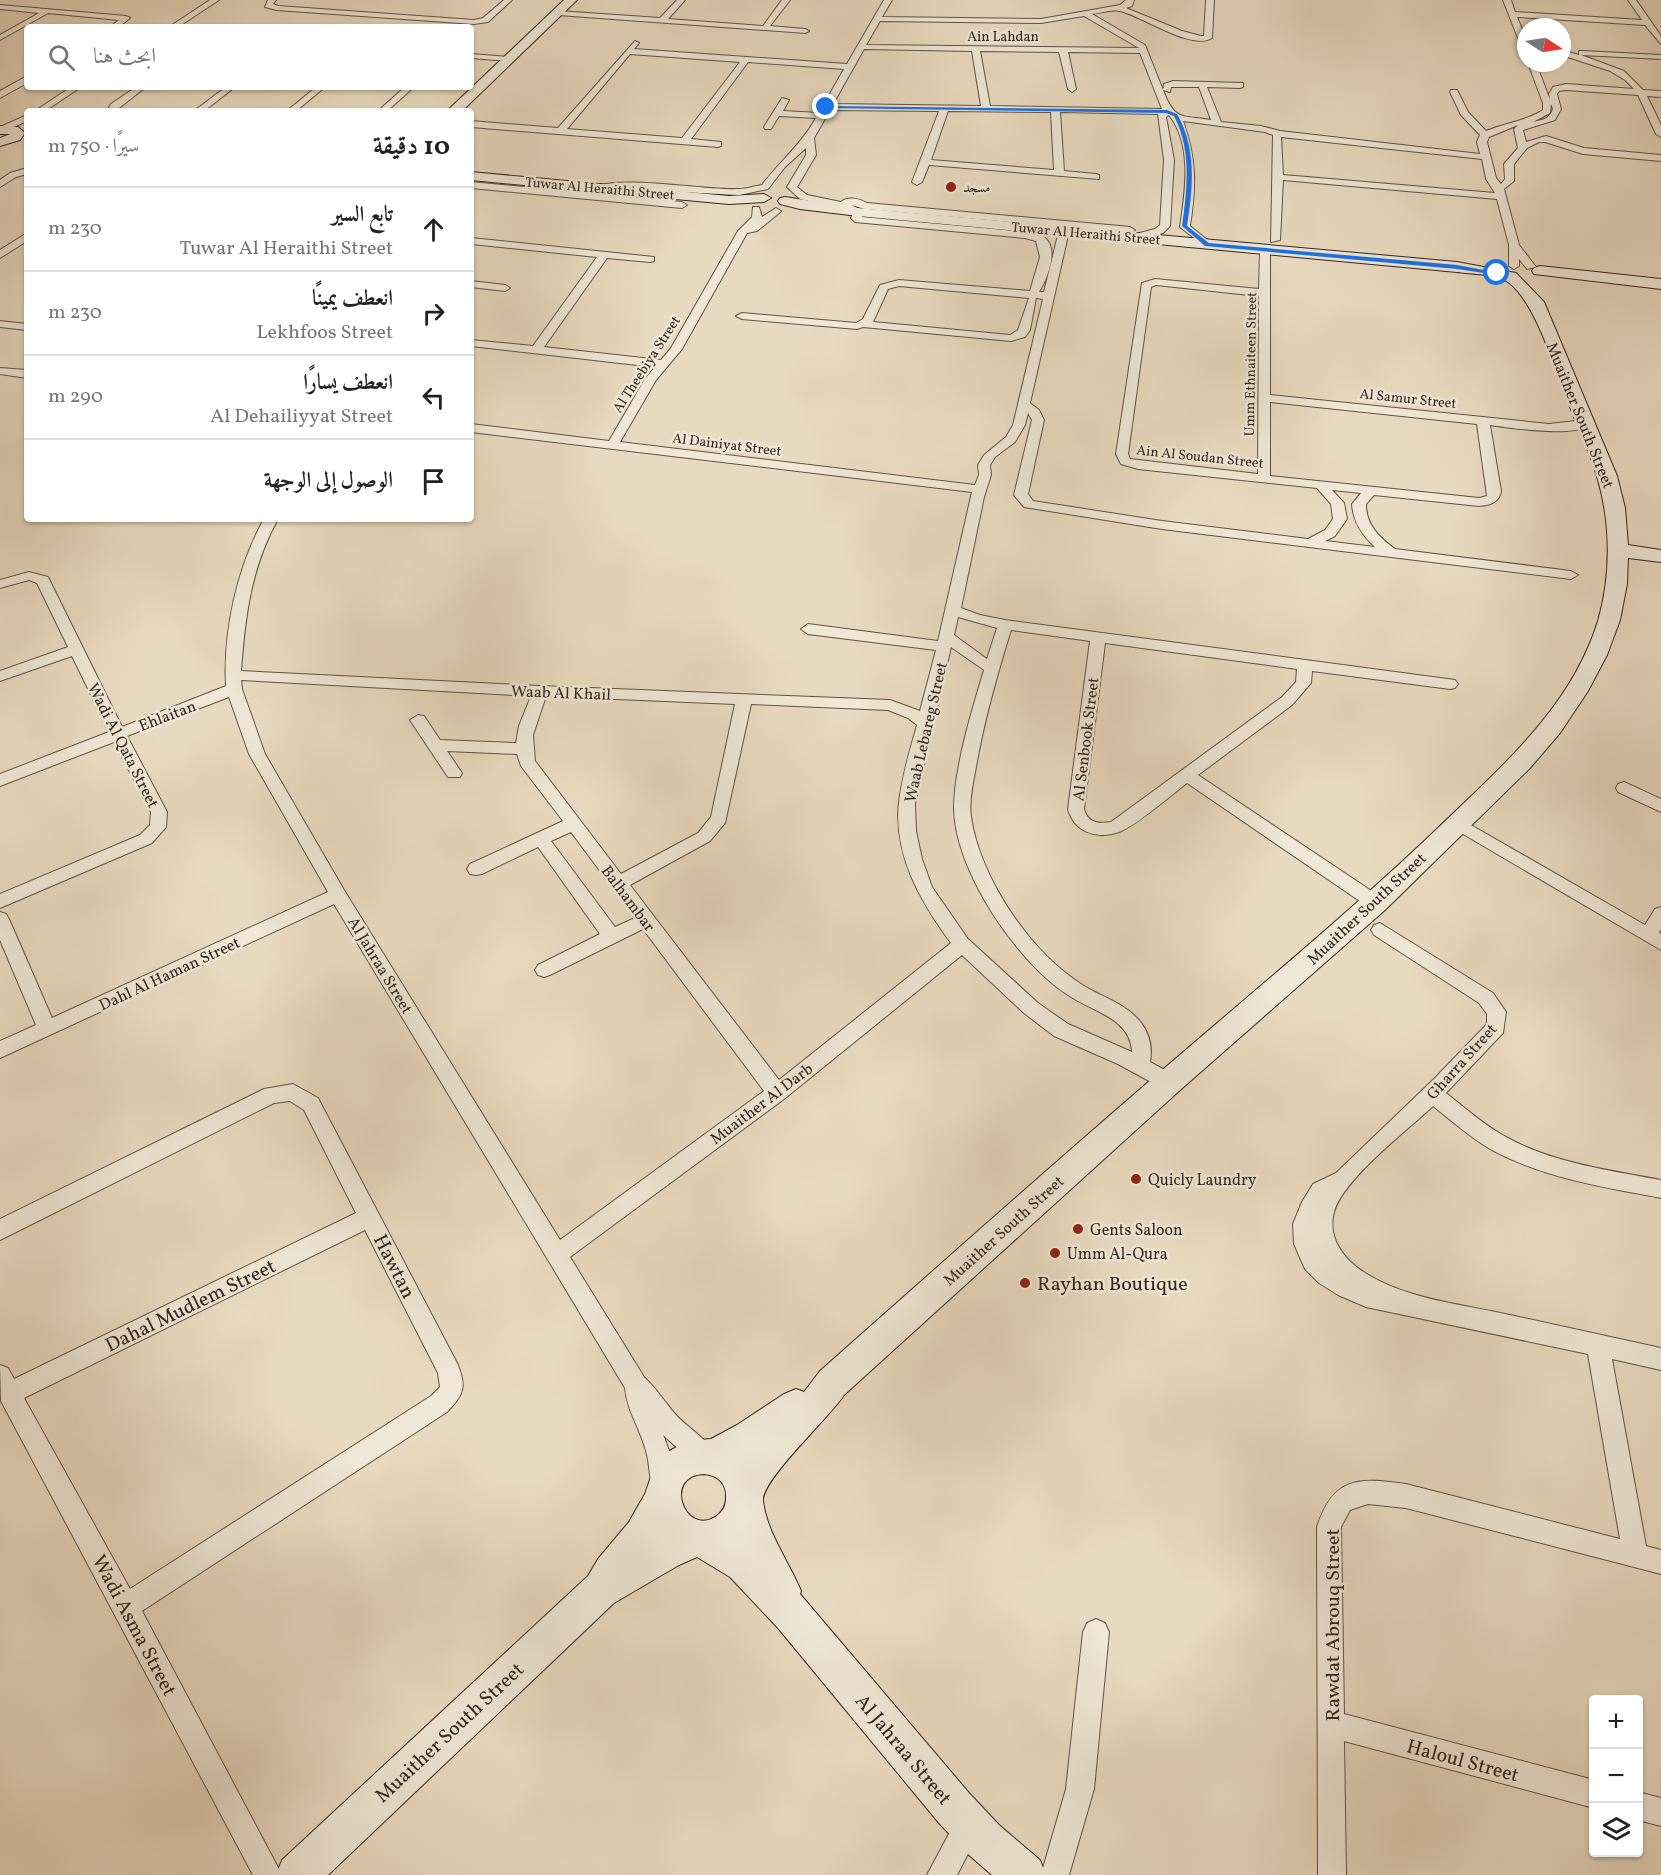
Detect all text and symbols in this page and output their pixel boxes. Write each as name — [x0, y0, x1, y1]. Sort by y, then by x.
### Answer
north arrow — [1517, 18, 1571, 72]
search box — [24, 24, 474, 90]
street label: Ain Lahdan — [967, 28, 1039, 47]
icon: search — [45, 41, 78, 74]
text: ابحث هنا — [93, 42, 156, 73]
route end — [812, 93, 838, 119]
text: 10 دقيقة — [373, 129, 450, 165]
text: سيرًا · 750 m — [48, 133, 139, 161]
street label: Tuwar Al Heraithi Street — [525, 174, 675, 205]
place label: مسجد — [963, 179, 990, 198]
marker: مسجد — [944, 180, 958, 194]
text: تابع السير — [331, 200, 393, 231]
icon: ahead — [417, 213, 450, 246]
text: 230 m — [48, 215, 102, 243]
street label: Tuwar Al Heraithi Street — [1011, 219, 1161, 250]
text: Tuwar Al Heraithi Street — [179, 235, 393, 263]
route start — [1483, 259, 1509, 285]
text: انعطف يمينًا — [312, 284, 393, 315]
street label: Umm Ethnaiteen Street — [1241, 292, 1262, 436]
icon: right — [417, 297, 450, 330]
text: 230 m — [48, 299, 102, 327]
street label: Al Theebiya Street — [609, 313, 686, 417]
text: Lekhfoos Street — [256, 319, 393, 347]
street label: Muaither South Street — [1540, 339, 1619, 492]
text: انعطف يسارًا — [303, 368, 393, 399]
icon: left — [417, 381, 450, 414]
text: 290 m — [48, 383, 103, 411]
street label: Al Samur Street — [1359, 385, 1457, 414]
text: Al Dehailiyyat Street — [210, 403, 393, 431]
street label: Al Dainiyat Street — [671, 429, 782, 462]
street label: Ain Al Soudan Street — [1135, 441, 1264, 474]
icon: arrive — [417, 465, 450, 498]
text: الوصول إلى الوجهة — [264, 466, 393, 497]
street label: Waab Lebareg Street — [900, 660, 954, 805]
street label: Al Senbook Street — [1068, 676, 1106, 802]
street label: Wadi Al Qata Street — [81, 680, 163, 812]
street label: Waab Al Khail — [511, 681, 612, 707]
street label: Ehlaitan — [136, 696, 200, 738]
street label: Muaither South Street — [1303, 848, 1432, 971]
street label: Balhambar — [595, 862, 660, 937]
street label: Al Jahraa Street — [342, 913, 417, 1019]
street label: Dahl Al Haman Street — [96, 932, 244, 1017]
street label: Gharra Street — [1422, 1019, 1503, 1105]
street label: Muaither Al Darb — [706, 1059, 818, 1151]
place label: Quicly Laundry — [1148, 1170, 1257, 1192]
street label: Muaither South Street — [939, 1171, 1070, 1292]
marker: Quicly Laundry — [1129, 1172, 1143, 1186]
place label: Gents Saloon — [1090, 1220, 1183, 1242]
marker: Gents Saloon — [1071, 1222, 1085, 1236]
street label: Hawtan — [365, 1230, 421, 1304]
place label: Umm Al-Qura — [1067, 1244, 1168, 1266]
marker: Umm Al-Qura — [1048, 1246, 1062, 1260]
street label: Dahal Mudlem Street — [101, 1253, 281, 1360]
place label: Rayhan Boutique — [1037, 1271, 1188, 1299]
marker: Rayhan Boutique — [1018, 1276, 1032, 1290]
street label: Rawdat Abrouq Street — [1320, 1529, 1348, 1721]
street label: Wadi Asma Street — [84, 1550, 182, 1702]
street label: Muaither South Street — [370, 1657, 531, 1810]
street label: Al Jahraa Street — [848, 1689, 957, 1812]
map controls — [1589, 1695, 1643, 1857]
button: + — [1589, 1695, 1643, 1749]
street label: Haloul Street — [1403, 1733, 1522, 1790]
button: − — [1589, 1749, 1643, 1803]
button: layers — [1589, 1803, 1643, 1857]

